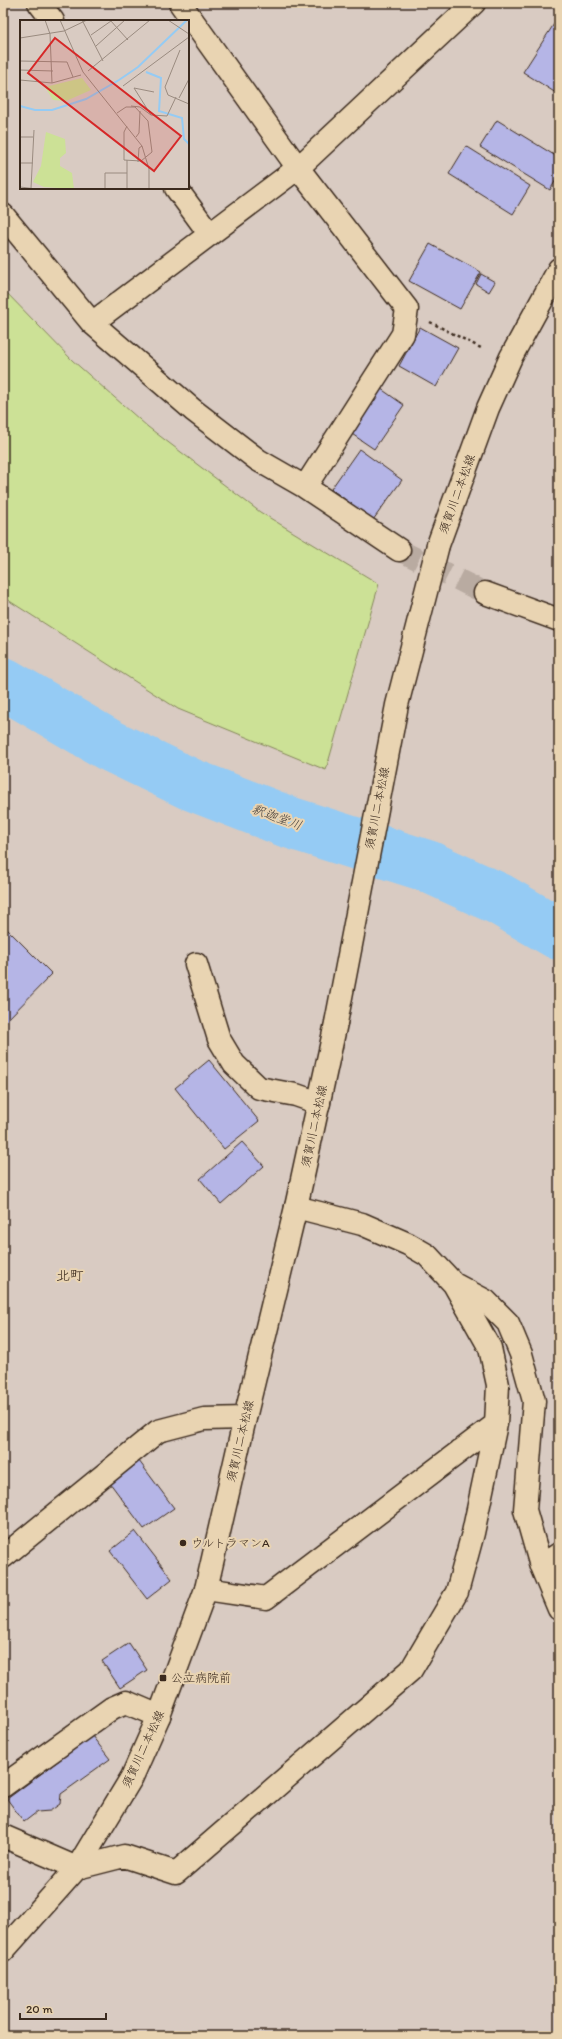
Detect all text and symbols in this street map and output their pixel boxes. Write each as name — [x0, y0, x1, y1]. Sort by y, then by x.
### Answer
inset map — [20, 20, 189, 189]
street label: 須賀川二本松線 — [436, 452, 478, 536]
street label: 須賀川二本松線 — [362, 765, 392, 851]
water label: 釈迦堂川 — [250, 801, 304, 833]
street label: 須賀川二本松線 — [298, 1083, 330, 1169]
district label: 北町 — [56, 1267, 84, 1284]
street label: 須賀川二本松線 — [224, 1398, 256, 1484]
place label: ウルトラマンA — [191, 1536, 270, 1550]
marker: ウルトラマンA — [178, 1538, 188, 1548]
place label: 公立病院前 — [171, 1671, 231, 1685]
marker: 公立病院前 — [158, 1673, 168, 1683]
street label: 須賀川二本松線 — [119, 1708, 167, 1790]
scale bar — [20, 1995, 106, 2021]
text: 20 m — [26, 2002, 53, 2016]

